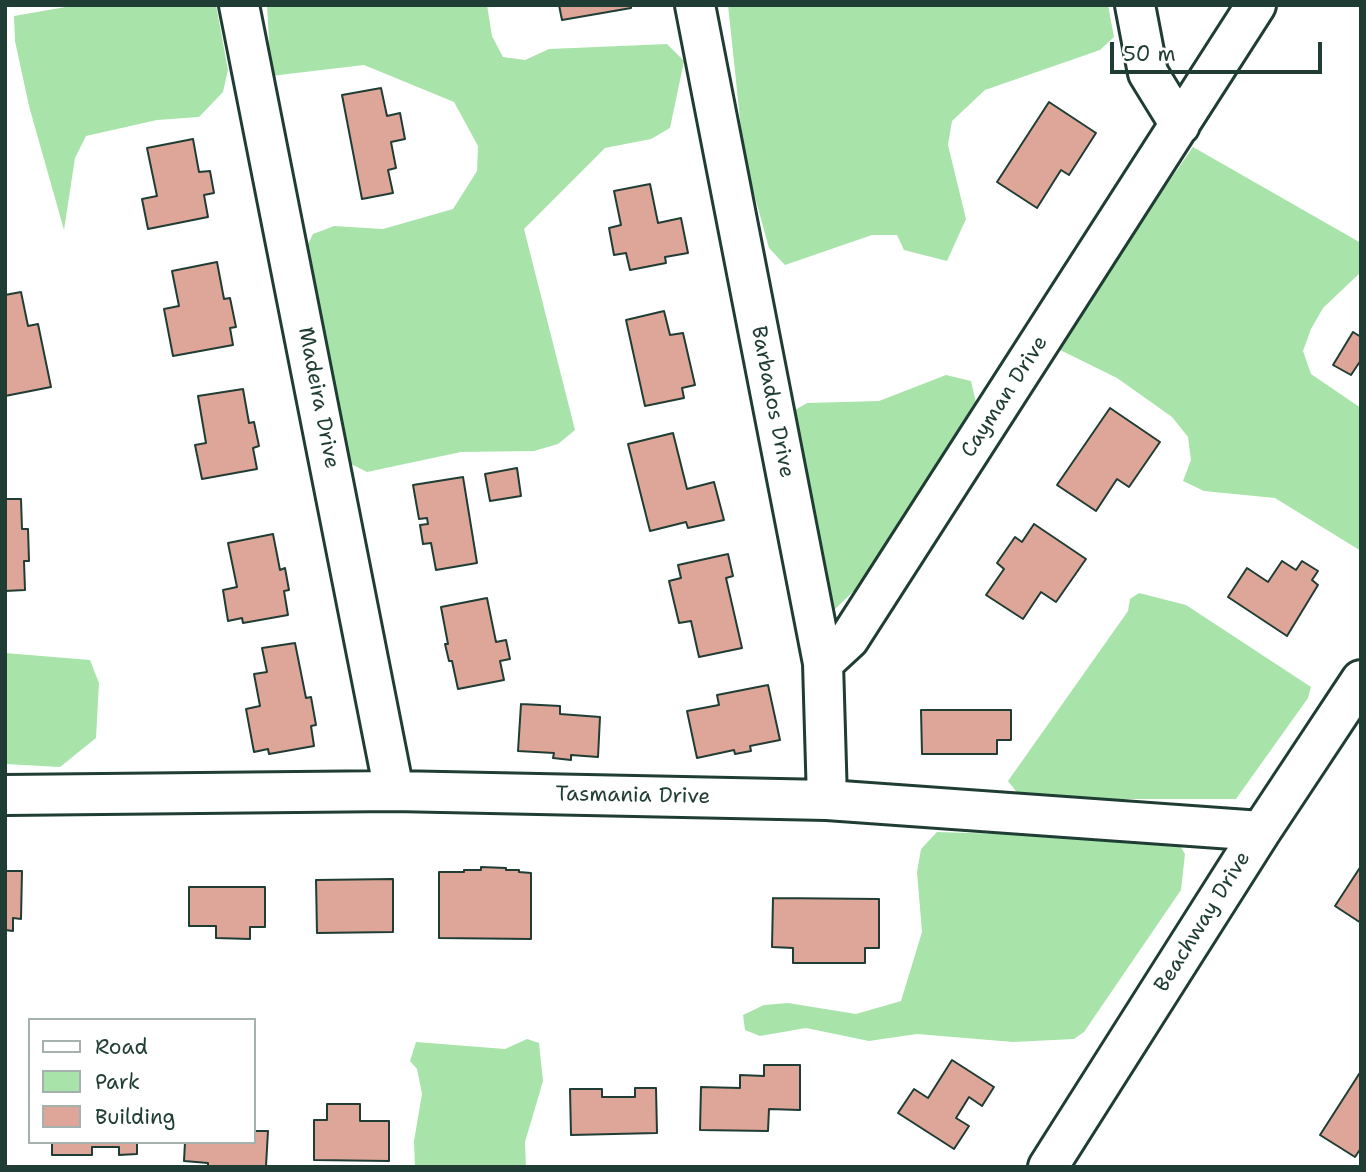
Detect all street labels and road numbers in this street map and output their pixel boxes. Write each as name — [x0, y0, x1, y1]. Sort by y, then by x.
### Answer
street label: Barbados Drive — [745, 324, 799, 480]
street label: Madeira Drive — [292, 325, 344, 471]
street label: Cayman Drive — [956, 331, 1054, 463]
street label: Tasmania Drive — [555, 782, 711, 810]
street label: Beachway Drive — [1150, 847, 1256, 997]

